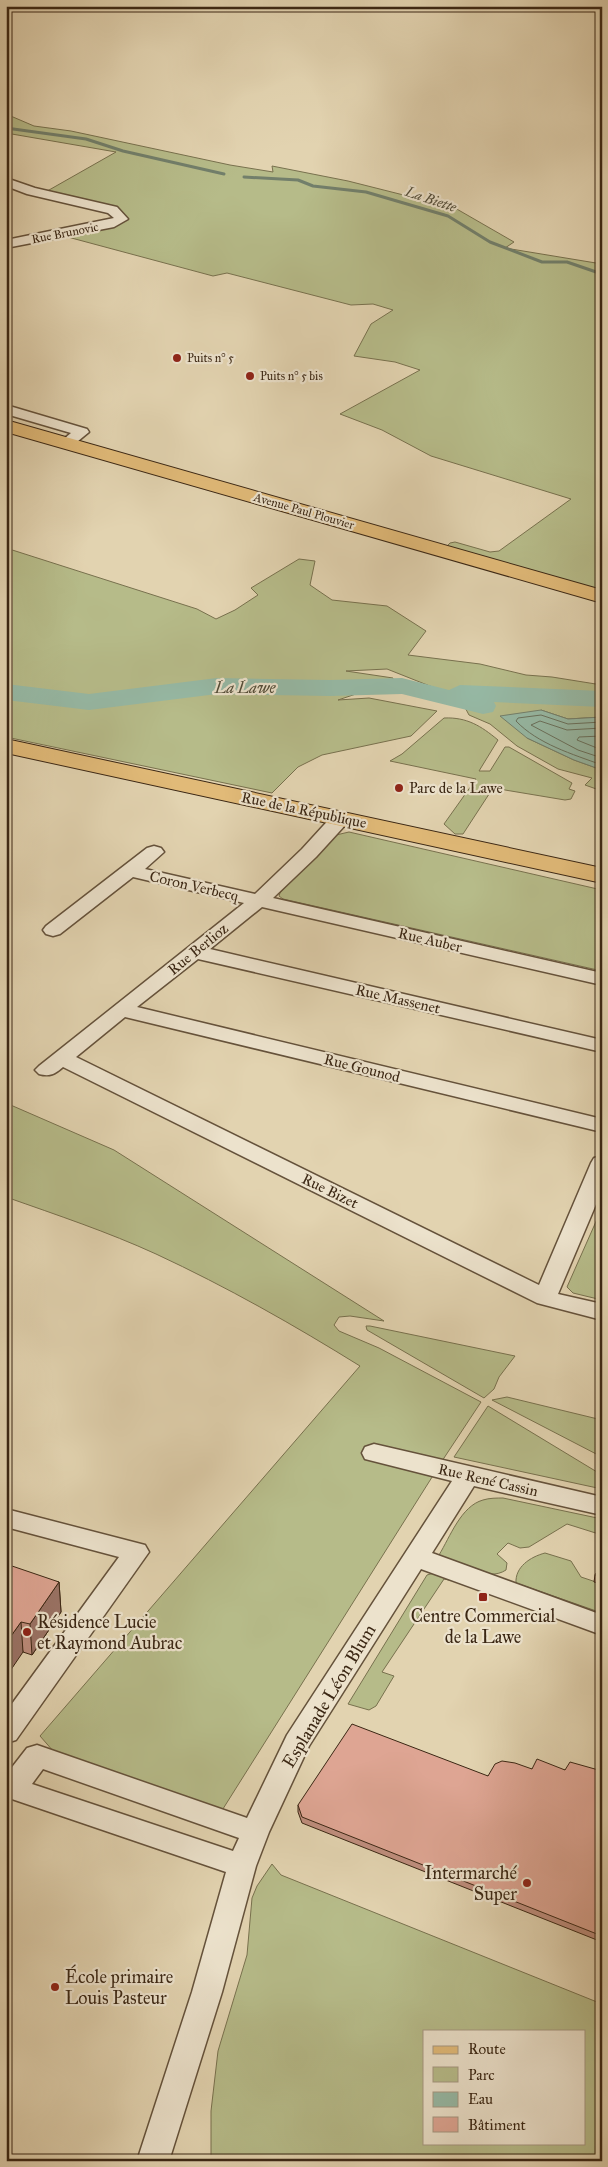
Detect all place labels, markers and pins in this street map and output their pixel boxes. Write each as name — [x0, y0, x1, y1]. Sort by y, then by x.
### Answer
place label: Puits n° 5 — [187, 351, 234, 365]
marker: Puits n° 5 — [171, 352, 183, 364]
place label: Puits n° 5 bis — [260, 369, 323, 383]
marker: Puits n° 5 bis — [244, 370, 256, 382]
place label: Parc de la Lawe — [409, 779, 503, 797]
marker: Parc de la Lawe — [393, 782, 405, 794]
marker: Centre Commercial de la Lawe — [477, 1591, 489, 1603]
place label: Centre Commercial de la Lawe — [411, 1605, 555, 1648]
place label: Résidence Lucie et Raymond Aubrac — [37, 1611, 183, 1654]
marker: Résidence Lucie et Raymond Aubrac — [21, 1626, 33, 1638]
place label: Intermarché Super — [425, 1862, 518, 1905]
marker: Intermarché Super — [521, 1877, 533, 1889]
place label: École primaire Louis Pasteur — [65, 1964, 173, 2009]
marker: École primaire Louis Pasteur — [49, 1981, 61, 1993]

